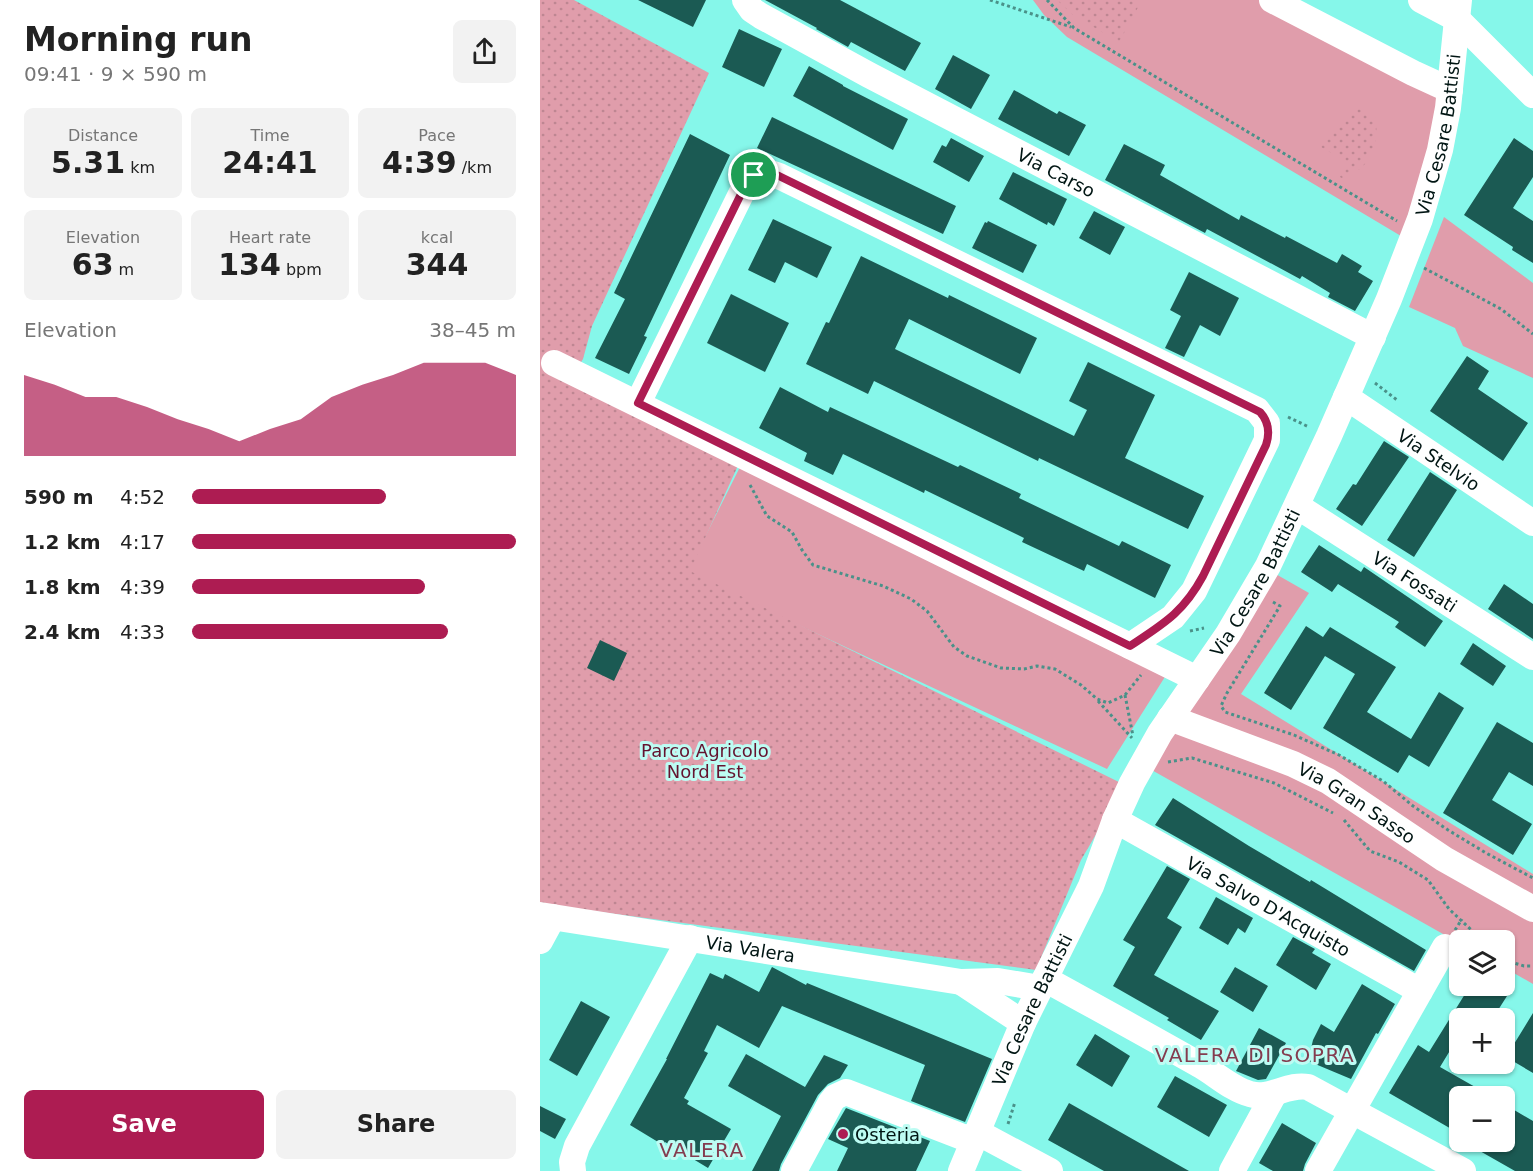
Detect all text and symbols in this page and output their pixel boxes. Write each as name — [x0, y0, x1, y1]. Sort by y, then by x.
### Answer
text: Morning run — [24, 20, 252, 59]
button: share — [453, 20, 516, 83]
street label: Via Cesare Battisti — [1411, 53, 1464, 218]
text: 09:41 · 9 × 590 m — [24, 62, 207, 86]
text: Distance — [68, 126, 138, 145]
text: Time — [250, 126, 290, 145]
text: Pace — [418, 126, 456, 145]
street label: Via Carso — [1014, 143, 1099, 201]
text: 5.31 — [51, 145, 125, 180]
text: 24:41 — [222, 145, 318, 180]
text: 4:39 — [382, 145, 457, 180]
pin — [728, 149, 779, 200]
text: km — [125, 158, 155, 177]
text: /km — [457, 158, 492, 177]
icon: arrive — [737, 158, 770, 191]
text: Elevation — [66, 228, 140, 247]
text: Heart rate — [229, 228, 311, 247]
text: kcal — [421, 228, 453, 247]
text: 63 — [72, 247, 114, 282]
text: 134 — [218, 247, 281, 282]
text: 344 — [406, 247, 468, 282]
text: m — [114, 260, 134, 279]
text: bpm — [281, 260, 322, 279]
text: Elevation — [24, 318, 117, 342]
text: 38–45 m — [429, 318, 516, 342]
street label: Via Stelvio — [1394, 424, 1484, 495]
text: 590 m — [24, 485, 94, 509]
text: 4:52 — [120, 485, 165, 509]
street label: Via Cesare Battisti — [1205, 505, 1304, 660]
text: 1.2 km — [24, 530, 101, 554]
text: 4:17 — [120, 530, 165, 554]
street label: Via Fossati — [1369, 547, 1461, 616]
text: 1.8 km — [24, 575, 101, 599]
text: 4:39 — [120, 575, 165, 599]
text: 2.4 km — [24, 620, 101, 644]
text: 4:33 — [120, 620, 165, 644]
park label: Parco Agricolo Nord Est — [641, 740, 769, 782]
street label: Via Gran Sasso — [1295, 758, 1420, 847]
street label: Via Salvo D'Acquisto — [1183, 852, 1354, 960]
street label: Via Cesare Battisti — [987, 930, 1076, 1089]
map controls — [1449, 930, 1515, 1152]
button: layers — [1449, 930, 1515, 996]
street label: Via Valera — [704, 931, 797, 966]
button: + — [1449, 1008, 1515, 1074]
district label: VALERA DI SOPRA — [1155, 1043, 1355, 1067]
button: − — [1449, 1086, 1515, 1152]
button: Save — [24, 1090, 264, 1159]
button: Share — [276, 1090, 516, 1159]
place label: Osteria — [855, 1124, 920, 1145]
marker: Osteria — [836, 1127, 850, 1141]
district label: VALERA — [659, 1138, 745, 1162]

